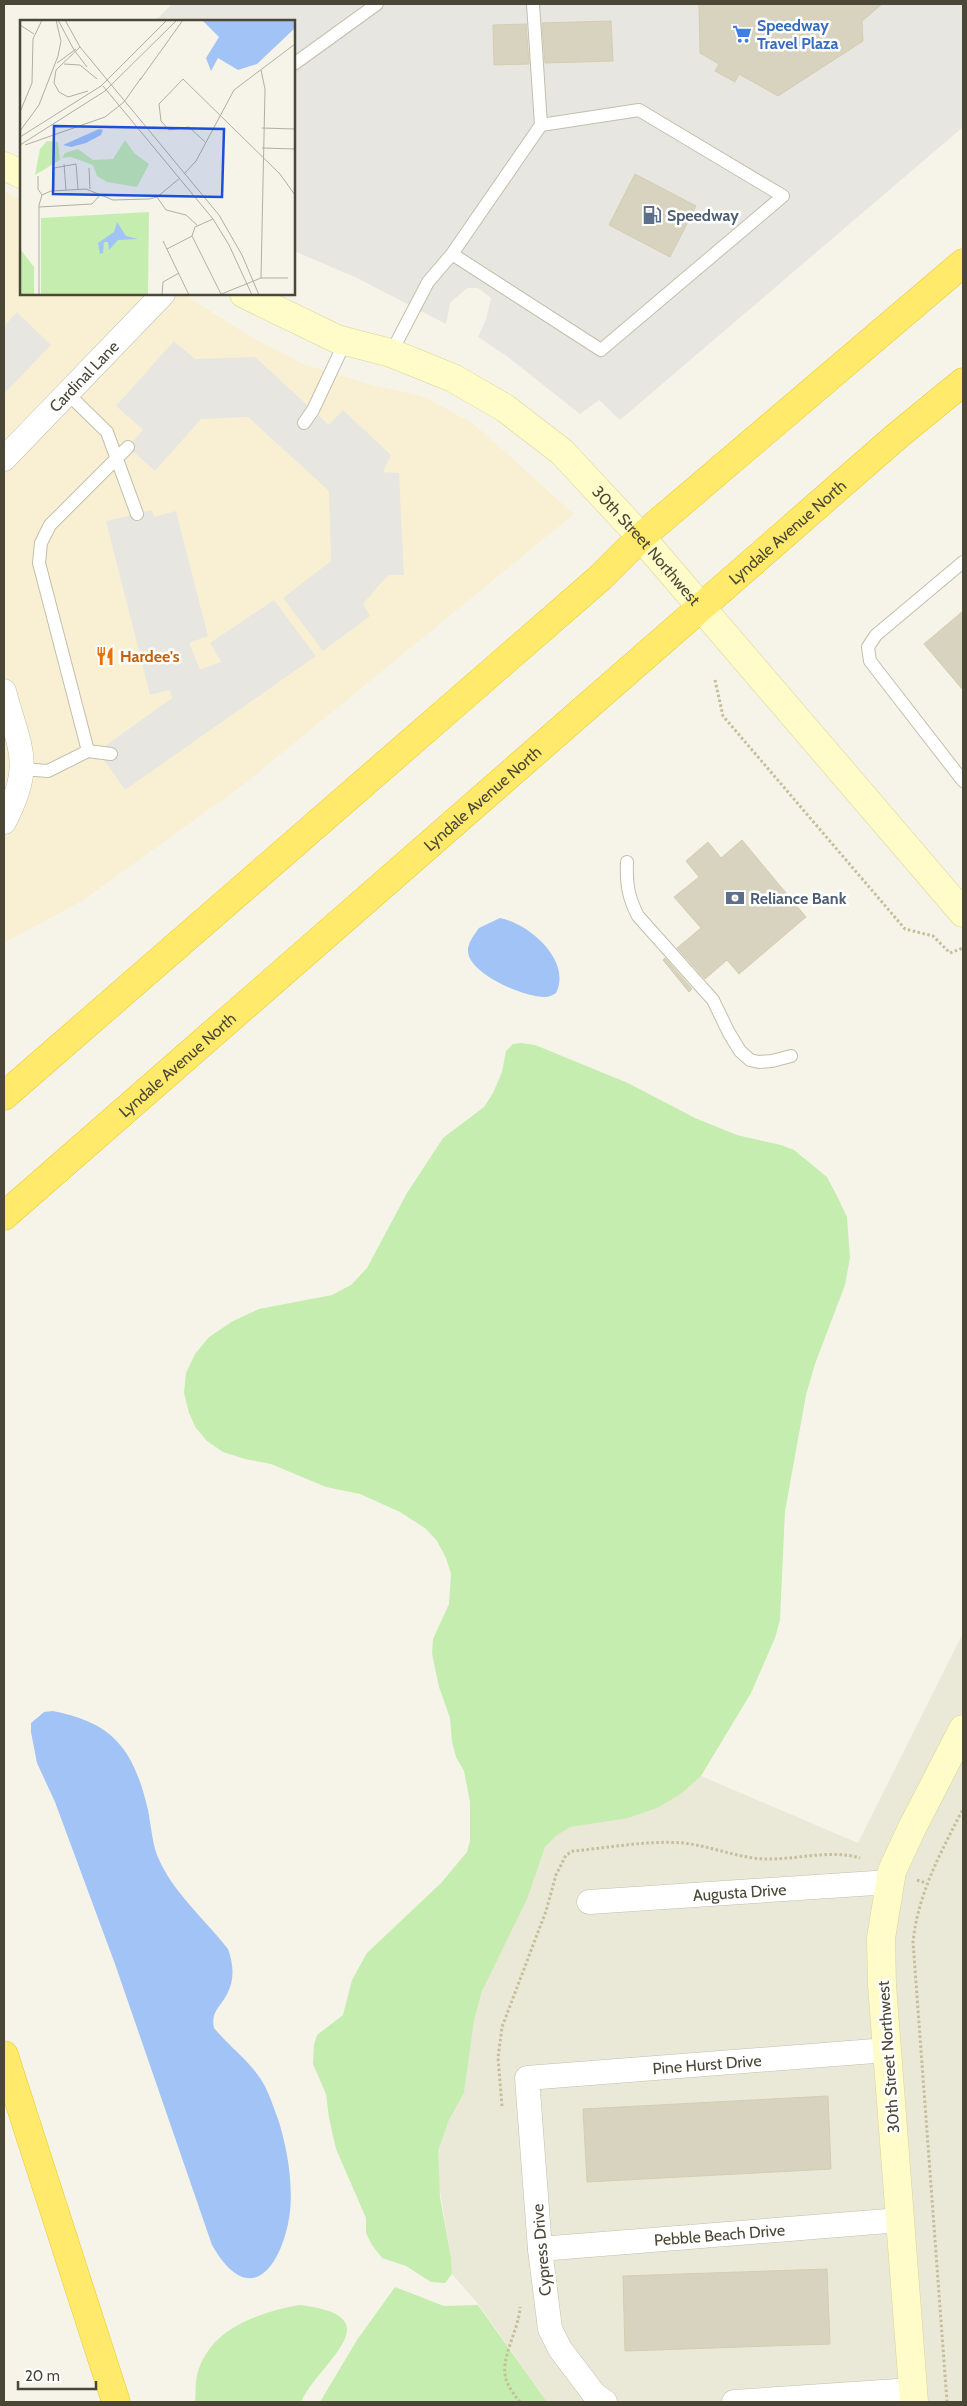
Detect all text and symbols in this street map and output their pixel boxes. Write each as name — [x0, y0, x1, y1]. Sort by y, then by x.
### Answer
place label: Speedway Travel Plaza — [757, 16, 838, 53]
inset map — [20, 20, 295, 295]
supermarket icon: Speedway Travel Plaza — [731, 23, 753, 45]
fuel station icon: Speedway — [641, 204, 663, 226]
place label: Speedway — [667, 206, 739, 225]
street label: Cardinal Lane — [46, 337, 123, 416]
street label: Lyndale Avenue North — [725, 476, 850, 589]
street label: 30th Street Northwest — [588, 482, 704, 610]
restaurant icon: Hardee's — [94, 645, 116, 667]
place label: Hardee's — [120, 647, 180, 666]
street label: Lyndale Avenue North — [420, 742, 545, 855]
bank icon: Reliance Bank — [724, 887, 746, 909]
place label: Reliance Bank — [750, 889, 847, 908]
street label: Lyndale Avenue North — [115, 1009, 240, 1121]
street label: Augusta Drive — [692, 1880, 787, 1905]
street label: 30th Street Northwest — [874, 1980, 903, 2134]
street label: Pine Hurst Drive — [652, 2051, 762, 2078]
street label: Cypress Drive — [528, 2203, 555, 2297]
street label: Pebble Beach Drive — [653, 2220, 786, 2250]
scale bar — [18, 2358, 95, 2390]
text: 20 m — [25, 2367, 60, 2385]

